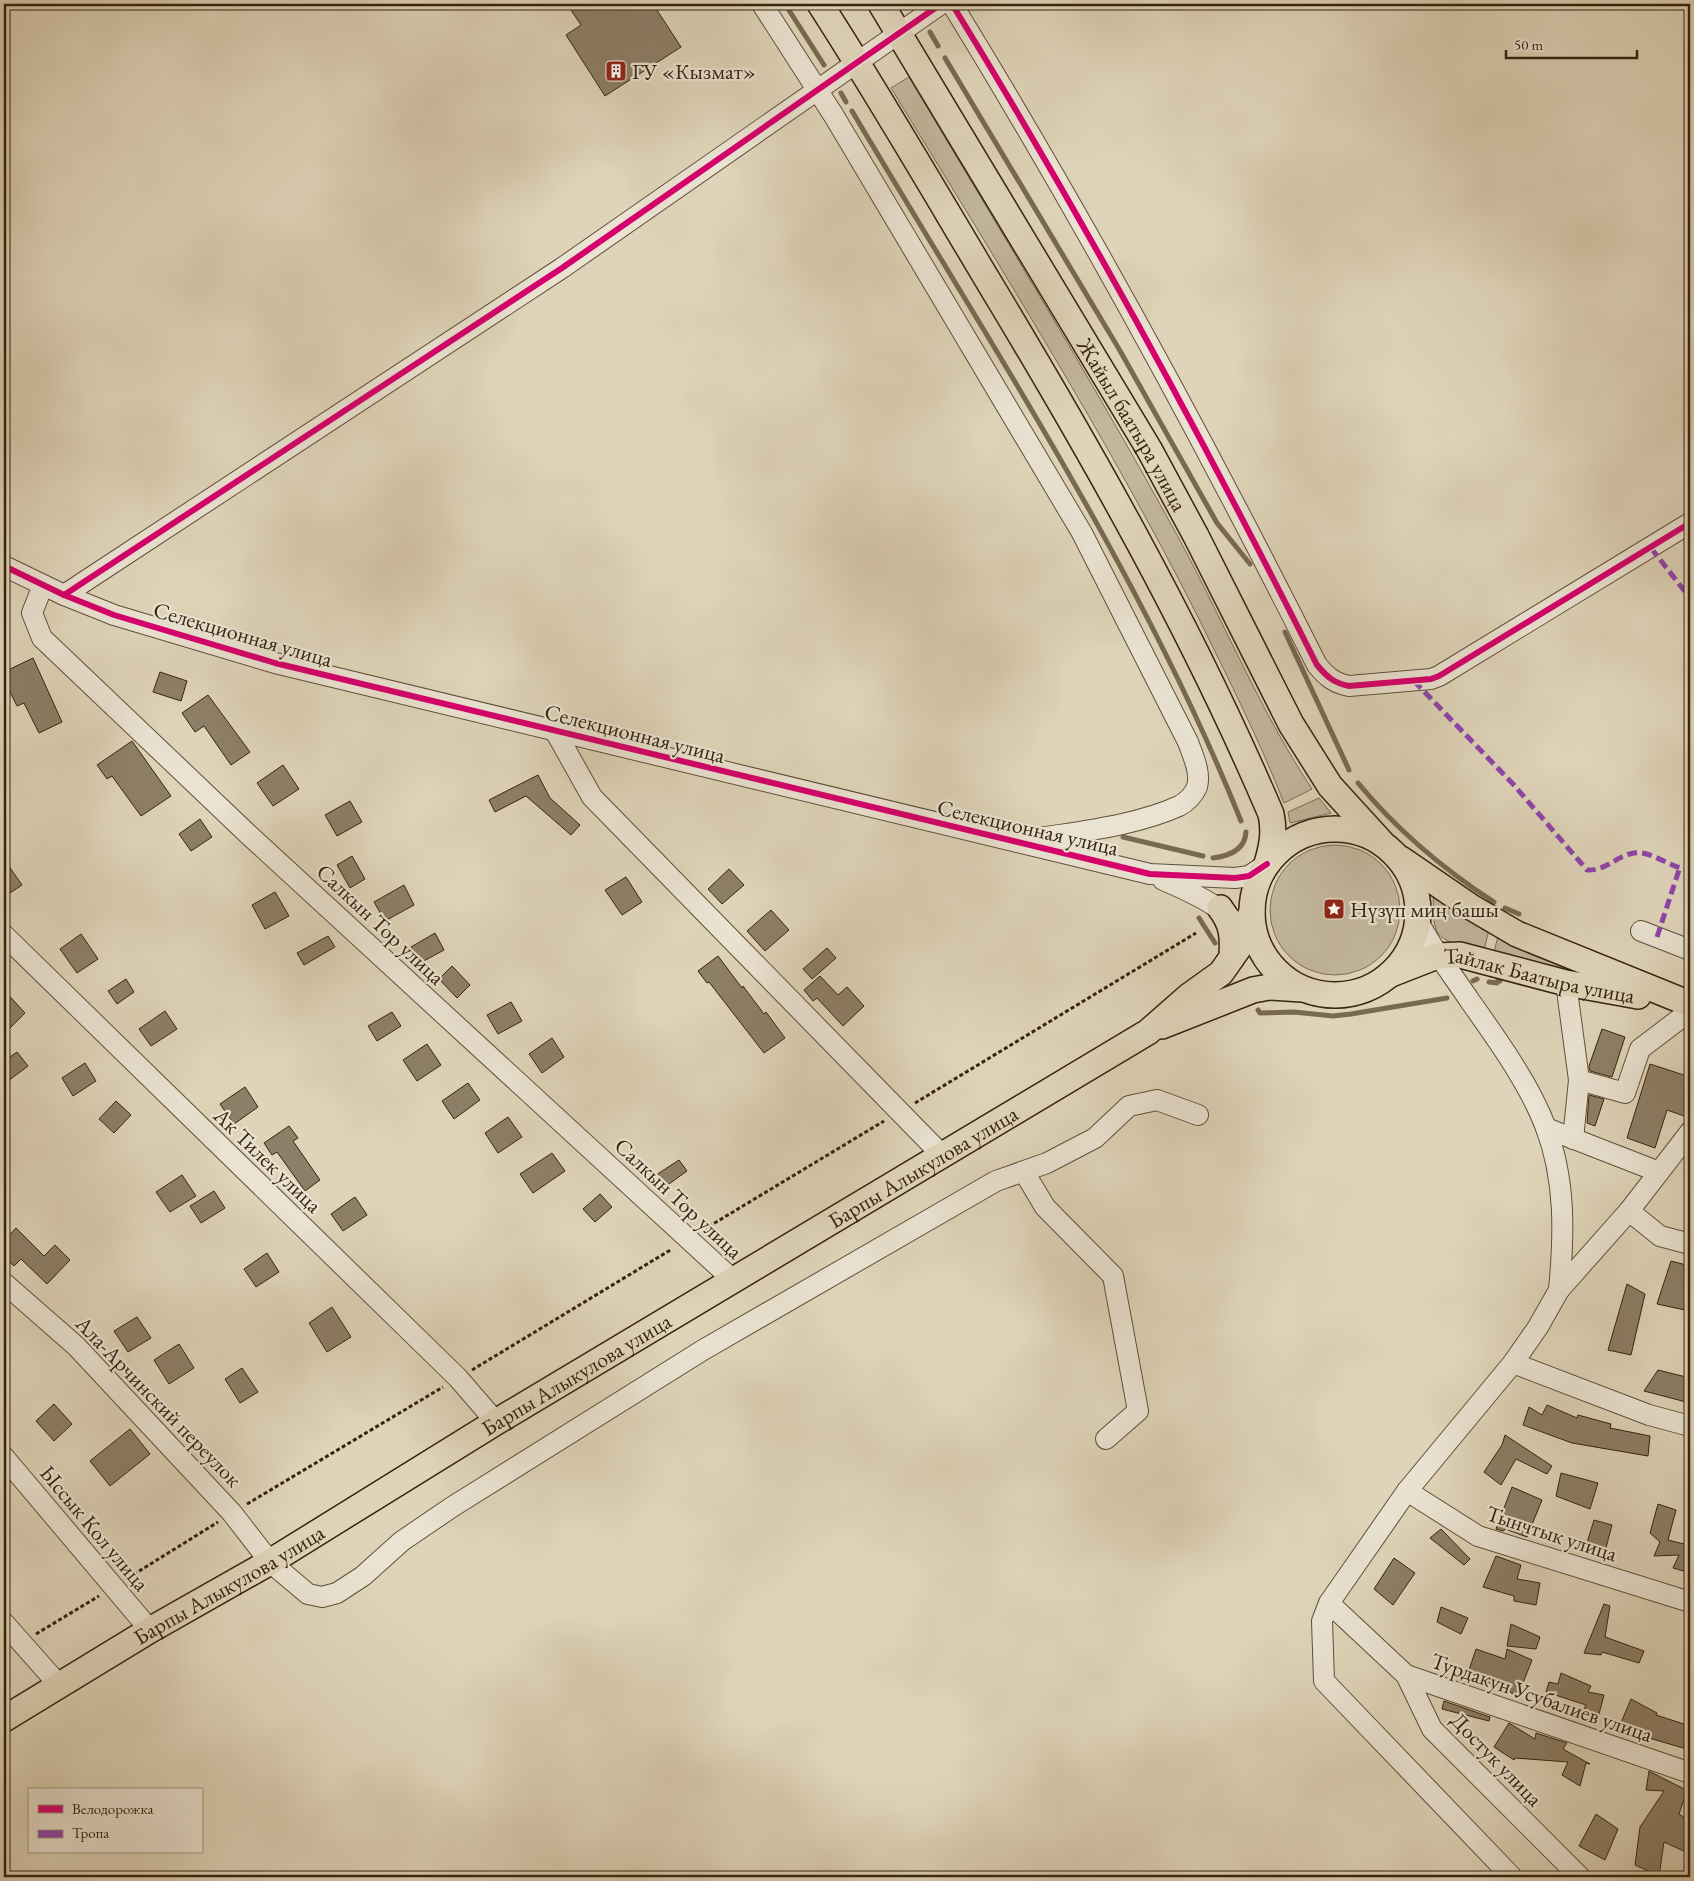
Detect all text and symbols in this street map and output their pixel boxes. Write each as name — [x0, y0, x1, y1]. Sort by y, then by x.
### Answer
scale bar — [1506, 28, 1638, 60]
text: 50 m — [1514, 35, 1543, 54]
place label: ГУ «Кызмат» — [632, 57, 756, 86]
building icon: ГУ «Кызмат» — [604, 59, 628, 83]
street label: Жайыл баатыра улица — [1070, 332, 1194, 517]
street label: Селекционная улица — [150, 595, 336, 674]
street label: Селекционная улица — [542, 697, 728, 770]
street label: Селекционная улица — [934, 793, 1121, 862]
street label: Салкын Тор улица — [310, 857, 451, 991]
place label: Нүзүп миң башы — [1350, 895, 1499, 924]
place icon: Нүзүп миң башы — [1322, 897, 1346, 921]
street label: Тайлак Баатыра улица — [1443, 940, 1637, 1010]
street label: Барпы Алыкулова улица — [823, 1099, 1023, 1235]
street label: Ак Тилек улица — [207, 1101, 328, 1219]
street label: Салкын Тор улица — [608, 1131, 749, 1265]
street label: Барпы Алыкулова улица — [476, 1306, 677, 1443]
street label: Ала-Арчинский переулок — [68, 1309, 248, 1494]
street label: Ыссык Кол улица — [34, 1459, 156, 1597]
street label: Тынчтык улица — [1483, 1499, 1621, 1568]
street label: Барпы Алыкулова улица — [128, 1518, 330, 1652]
street label: Турдакун Усубалиев улица — [1427, 1646, 1657, 1749]
street label: Достук улица — [1444, 1706, 1549, 1813]
legend — [28, 1788, 202, 1854]
text: Велодорожка — [72, 1799, 153, 1818]
text: Тропа — [72, 1823, 109, 1842]

